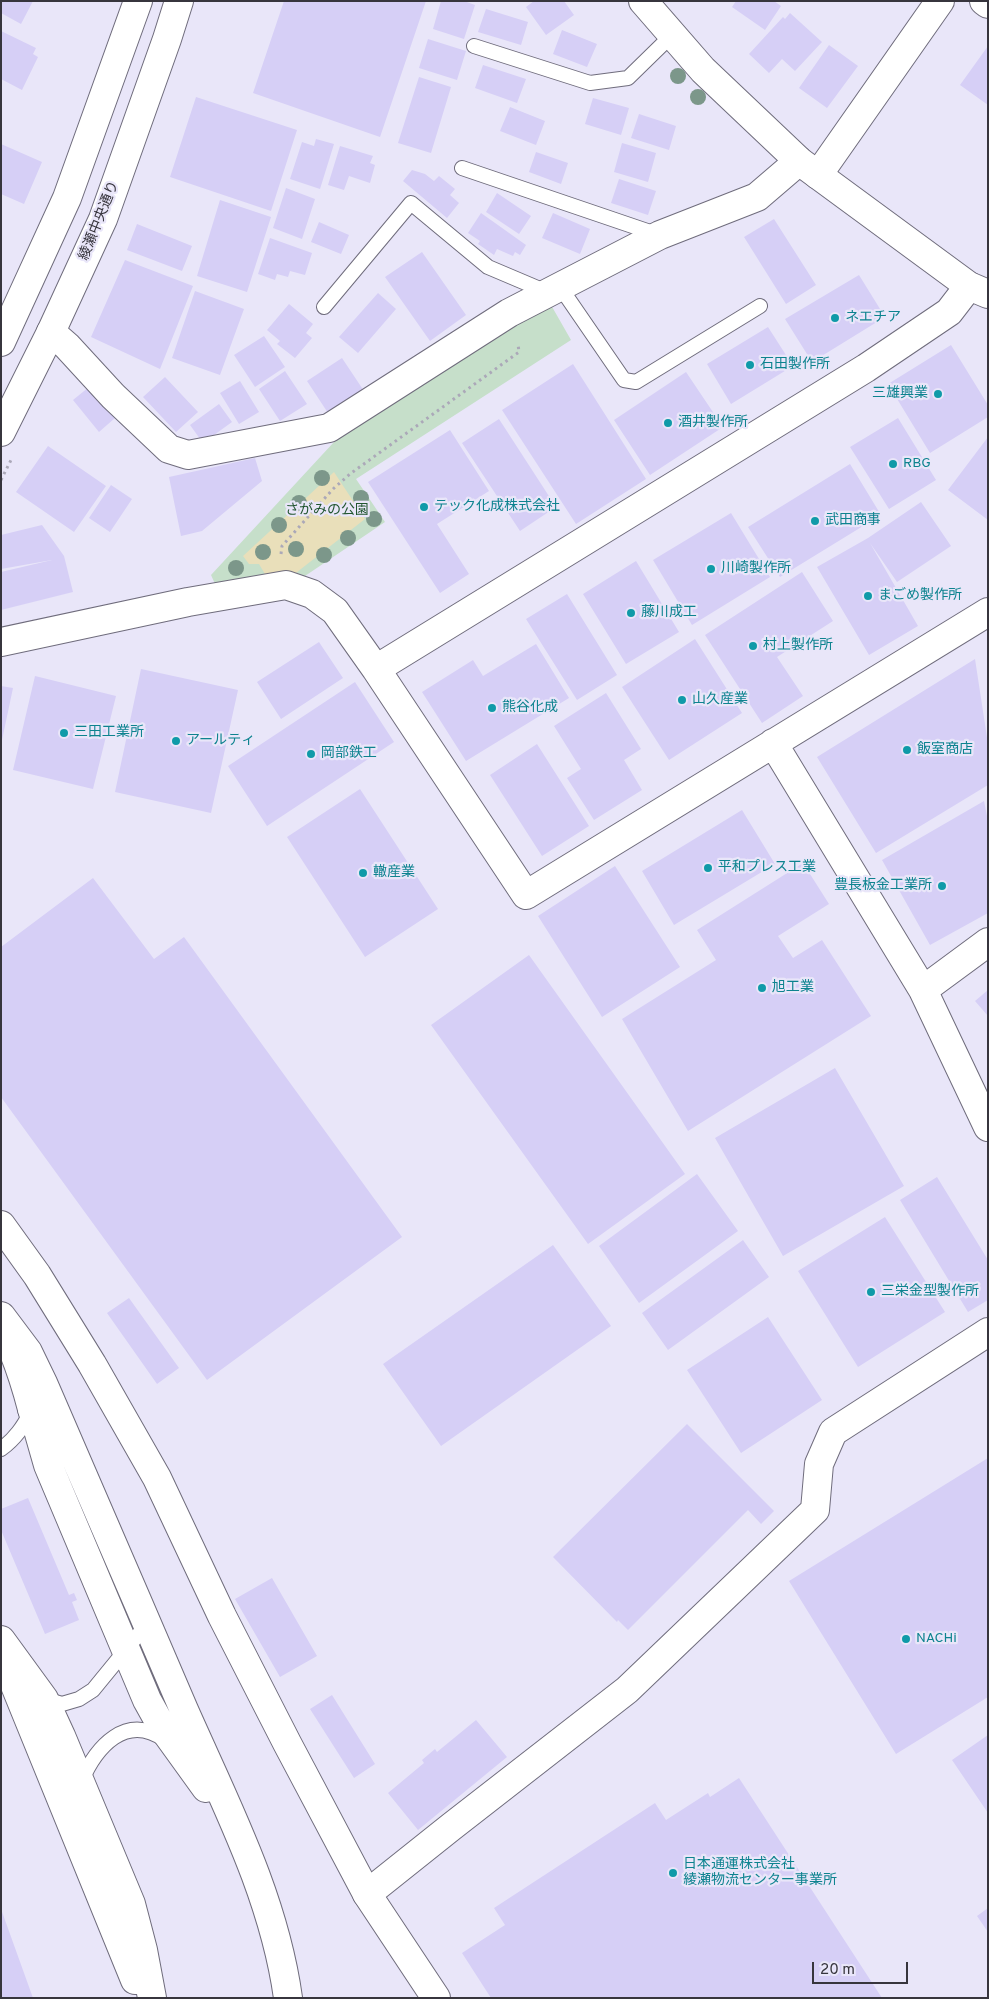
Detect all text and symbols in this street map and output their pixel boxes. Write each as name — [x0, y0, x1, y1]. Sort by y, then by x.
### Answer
street label: 綾瀬中央通り — [76, 179, 124, 263]
place label: ネエチア — [845, 310, 901, 326]
marker: ネエチア — [829, 312, 841, 324]
place label: 石田製作所 — [760, 357, 830, 373]
marker: 石田製作所 — [744, 359, 756, 371]
place label: 三雄興業 — [872, 386, 928, 402]
marker: 三雄興業 — [932, 388, 944, 400]
place label: 酒井製作所 — [678, 415, 748, 431]
marker: 酒井製作所 — [662, 417, 674, 429]
place label: RBG — [903, 456, 931, 472]
marker: RBG — [887, 458, 899, 470]
place label: テック化成株式会社 — [434, 499, 560, 515]
marker: テック化成株式会社 — [418, 501, 430, 513]
park label: さがみの公園 — [285, 503, 369, 519]
place label: 武田商事 — [825, 513, 881, 529]
marker: 武田商事 — [809, 515, 821, 527]
place label: 川崎製作所 — [721, 561, 791, 577]
marker: 川崎製作所 — [705, 563, 717, 575]
place label: まごめ製作所 — [878, 588, 962, 604]
marker: まごめ製作所 — [862, 590, 874, 602]
place label: 藤川成工 — [641, 605, 697, 621]
marker: 藤川成工 — [625, 607, 637, 619]
place label: 村上製作所 — [763, 638, 833, 654]
marker: 村上製作所 — [747, 640, 759, 652]
place label: 山久産業 — [692, 692, 748, 708]
marker: 山久産業 — [676, 694, 688, 706]
place label: 熊谷化成 — [502, 700, 558, 716]
marker: 熊谷化成 — [486, 702, 498, 714]
place label: 三田工業所 — [74, 725, 144, 741]
marker: 三田工業所 — [58, 727, 70, 739]
place label: アールティ — [186, 733, 255, 749]
marker: アールティ — [170, 735, 182, 747]
place label: 飯室商店 — [917, 742, 973, 758]
marker: 飯室商店 — [901, 744, 913, 756]
place label: 岡部鉄工 — [321, 746, 377, 762]
marker: 岡部鉄工 — [305, 748, 317, 760]
place label: 平和プレス工業 — [718, 860, 816, 876]
marker: 平和プレス工業 — [702, 862, 714, 874]
place label: 轍産業 — [373, 865, 415, 881]
marker: 轍産業 — [357, 867, 369, 879]
place label: 豊長板金工業所 — [834, 878, 932, 894]
marker: 豊長板金工業所 — [936, 880, 948, 892]
place label: 旭工業 — [772, 980, 814, 996]
marker: 旭工業 — [756, 982, 768, 994]
place label: 三栄金型製作所 — [881, 1284, 979, 1300]
marker: 三栄金型製作所 — [865, 1286, 877, 1298]
place label: NACHi — [916, 1631, 957, 1647]
marker: NACHi — [900, 1633, 912, 1645]
place label: 日本通運株式会社 綾瀬物流センター事業所 — [683, 1857, 837, 1890]
marker: 日本通運株式会社 綾瀬物流センター事業所 — [667, 1867, 679, 1879]
scale bar — [814, 1952, 910, 1984]
text: 20 m — [820, 1961, 855, 1980]

